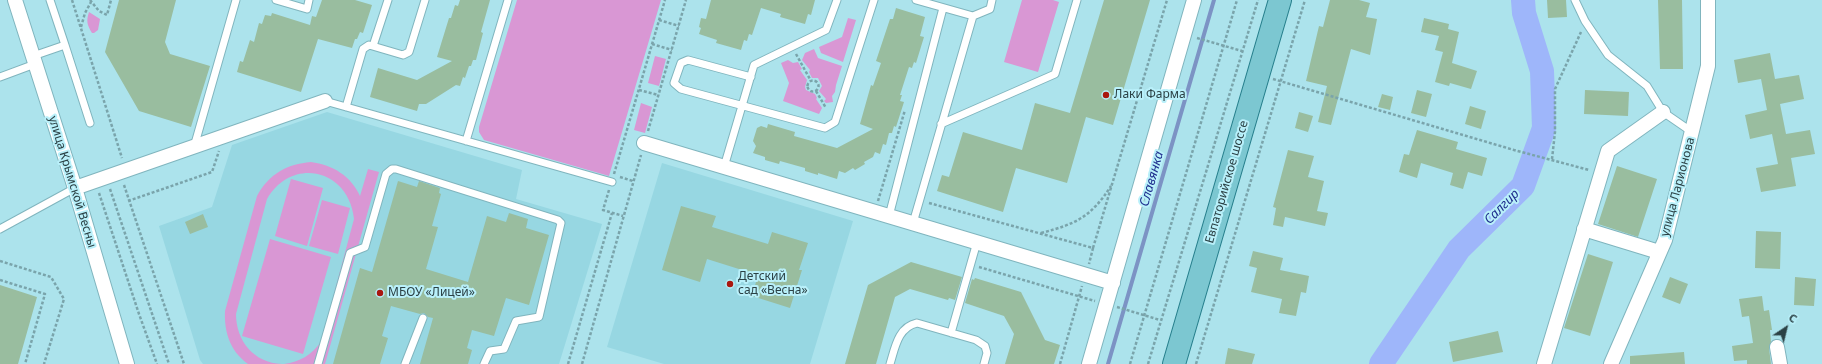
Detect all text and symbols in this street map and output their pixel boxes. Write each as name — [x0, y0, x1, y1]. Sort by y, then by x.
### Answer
place label: Лаки Фарма — [1114, 88, 1186, 102]
marker: Лаки Фарма — [1101, 90, 1111, 100]
street label: улица Крымской Весны — [45, 114, 99, 250]
street label: Евпаторийское шоссе — [1203, 119, 1251, 245]
street label: улица Ларионова — [1658, 136, 1698, 238]
water label: Славянка — [1137, 150, 1167, 208]
water label: Салгир — [1481, 186, 1523, 228]
place label: Детский сад «Весна» — [738, 270, 808, 298]
marker: Детский сад «Весна» — [725, 279, 735, 289]
place label: МБОУ «Лицей» — [388, 286, 475, 300]
marker: МБОУ «Лицей» — [375, 288, 385, 298]
north arrow — [1766, 308, 1806, 348]
text: С — [1786, 310, 1800, 326]

